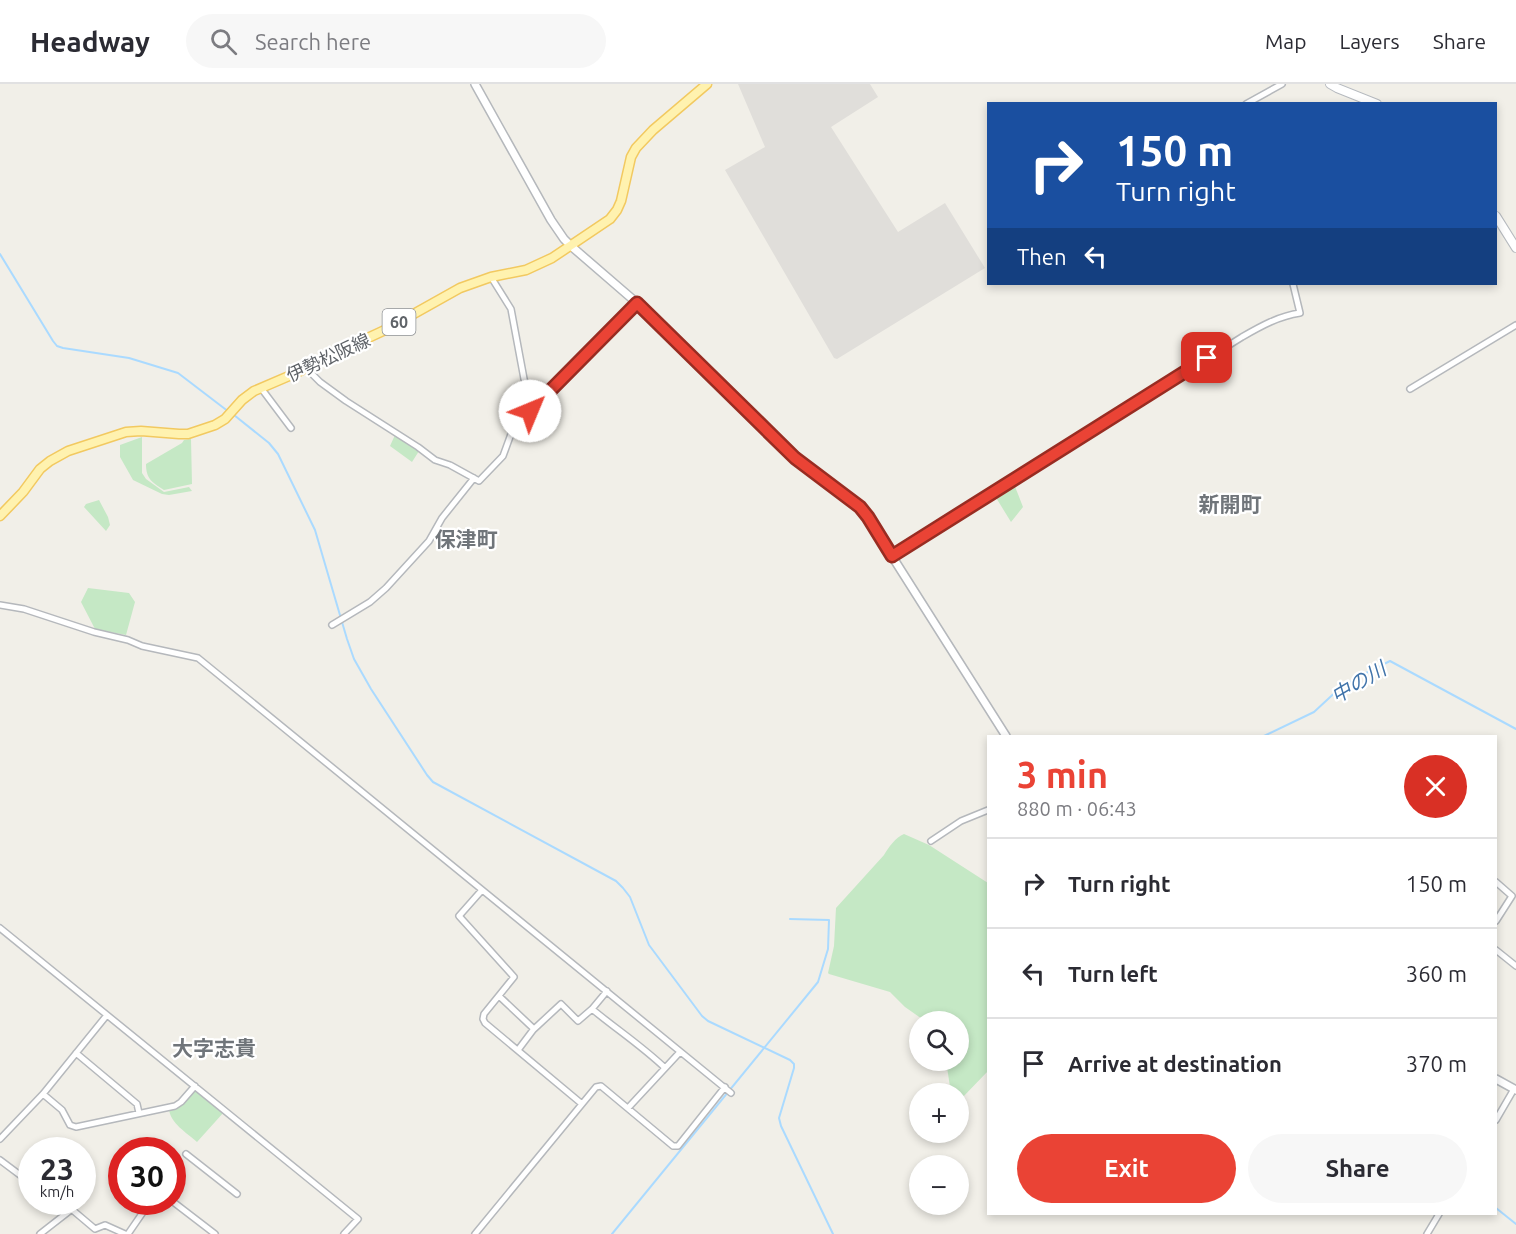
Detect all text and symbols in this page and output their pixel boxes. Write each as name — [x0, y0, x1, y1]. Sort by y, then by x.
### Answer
search box — [186, 14, 606, 68]
icon: search — [207, 25, 240, 58]
text: Headway — [30, 26, 150, 57]
text: Search here — [255, 29, 371, 54]
text: Map — [1265, 29, 1306, 53]
text: Layers — [1339, 29, 1400, 53]
text: Share — [1433, 29, 1486, 53]
icon: right — [1017, 126, 1095, 204]
text: 150 m — [1116, 127, 1233, 174]
text: Turn right — [1116, 176, 1236, 206]
icon: left — [1079, 240, 1112, 273]
text: Then — [1017, 244, 1067, 269]
road number: 60 — [382, 309, 416, 335]
street label: 伊勢松阪線 — [283, 329, 373, 385]
pin — [1181, 332, 1232, 383]
icon: arrive — [1190, 341, 1223, 374]
position arrow — [498, 379, 562, 443]
district label: 新開町 — [1199, 492, 1262, 516]
district label: 保津町 — [435, 527, 498, 551]
water label: 中の川 — [1326, 656, 1391, 707]
text: 3 min — [1017, 754, 1108, 795]
button: close — [1404, 755, 1467, 818]
text: 880 m · 06:43 — [1017, 797, 1137, 820]
icon: right — [1017, 867, 1050, 900]
text: Turn right — [1068, 871, 1170, 896]
text: 150 m — [1406, 871, 1467, 896]
icon: left — [1017, 957, 1050, 990]
text: Turn left — [1068, 961, 1158, 986]
text: 360 m — [1406, 961, 1467, 986]
map controls — [909, 1011, 969, 1215]
button: search — [909, 1011, 969, 1071]
district label: 大字志貴 — [172, 1036, 256, 1060]
icon: arrive — [1017, 1047, 1050, 1080]
text: Arrive at destination — [1068, 1051, 1282, 1076]
text: 370 m — [1406, 1051, 1467, 1076]
button: + — [909, 1083, 969, 1143]
button: Exit — [1017, 1134, 1236, 1203]
button: Share — [1248, 1134, 1467, 1203]
speed limit sign: 30 — [108, 1137, 186, 1215]
text: 23 — [40, 1152, 74, 1186]
button: − — [909, 1155, 969, 1215]
text: km/h — [40, 1183, 74, 1200]

